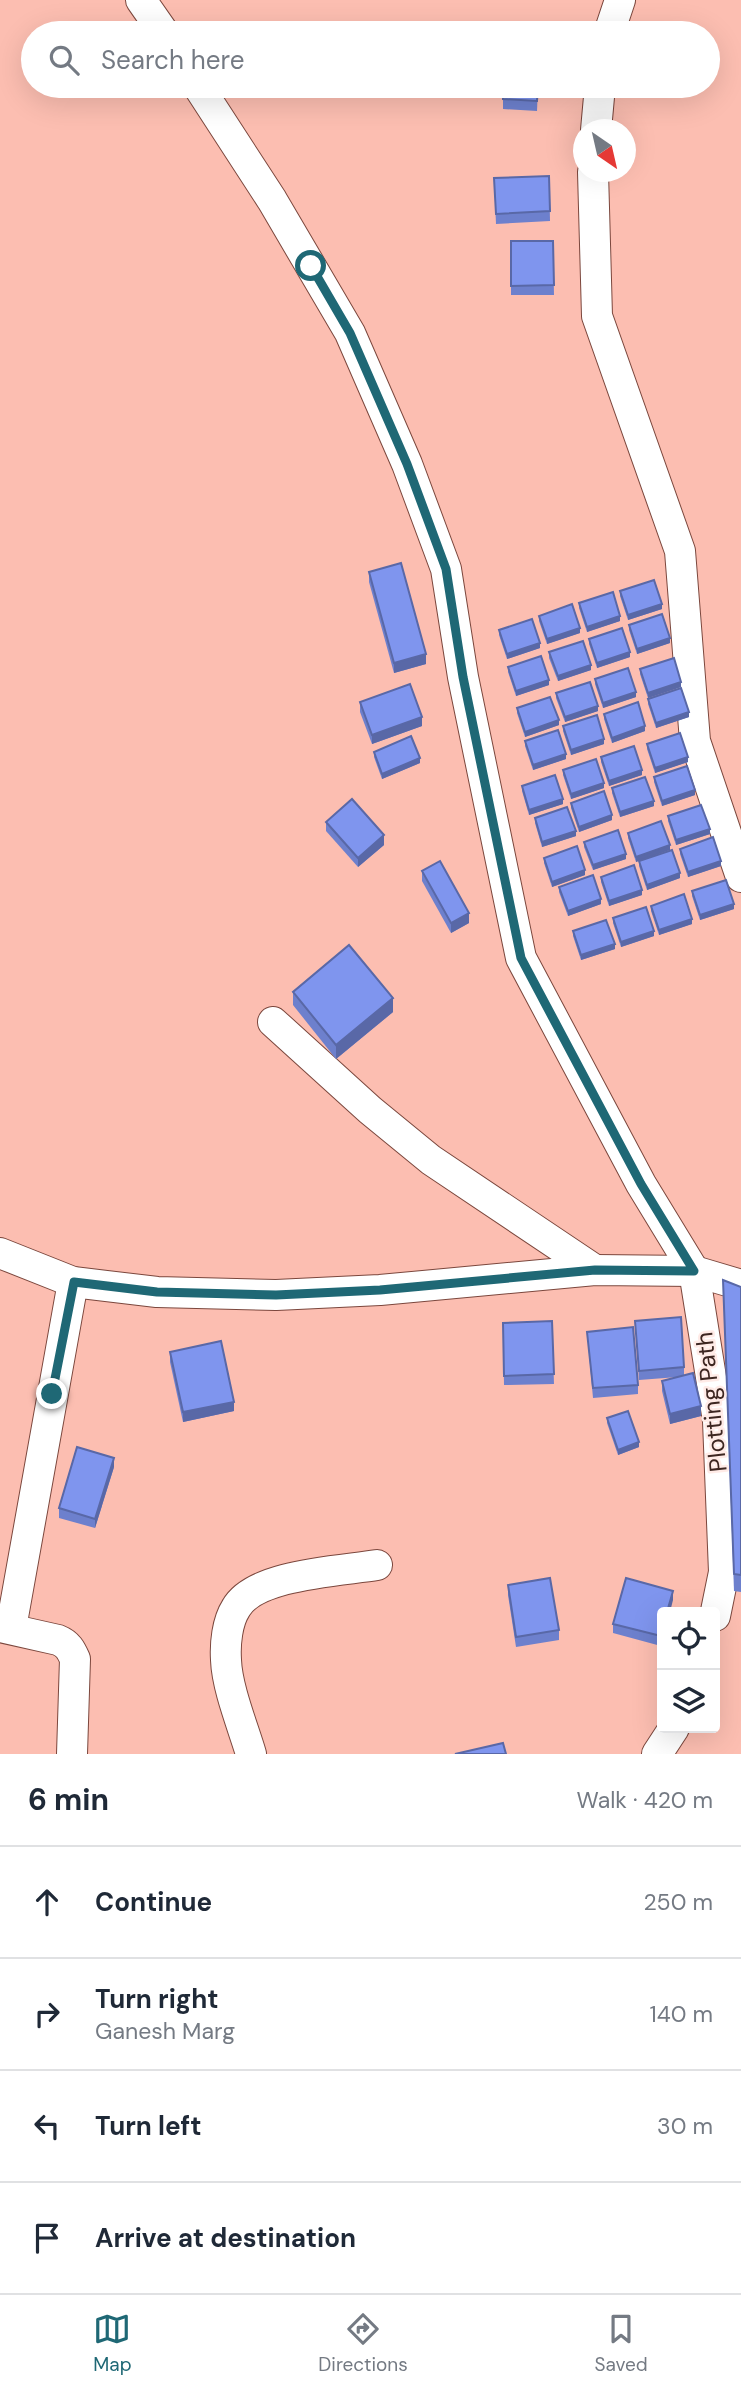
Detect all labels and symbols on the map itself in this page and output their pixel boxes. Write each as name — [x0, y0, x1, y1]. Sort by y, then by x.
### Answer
north arrow — [573, 119, 636, 182]
route start — [295, 250, 326, 281]
street label: Plotting Path — [688, 1331, 734, 1473]
route end — [36, 1378, 67, 1409]

